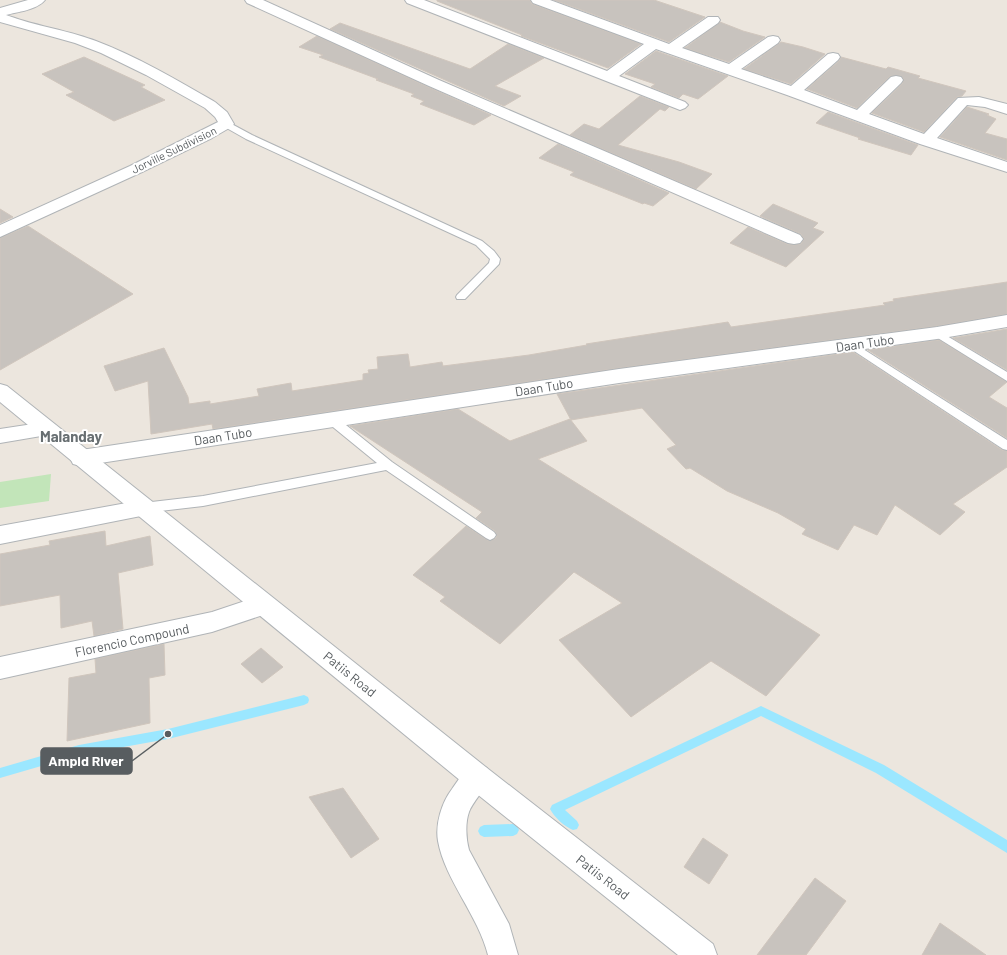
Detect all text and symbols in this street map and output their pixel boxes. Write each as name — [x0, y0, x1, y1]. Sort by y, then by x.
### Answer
street label: Jorville Subdivision — [129, 123, 218, 176]
street label: Daan Tubo — [835, 331, 895, 355]
street label: Daan Tubo — [514, 375, 574, 399]
street label: Daan Tubo — [193, 424, 253, 448]
district label: Malanday — [40, 427, 103, 445]
street label: Florencio Compound — [73, 620, 191, 660]
street label: Patiis Road — [320, 648, 380, 700]
callout: Ampid River — [41, 748, 132, 774]
text: Ampid River — [48, 752, 124, 769]
street label: Patiis Road — [573, 851, 633, 903]

